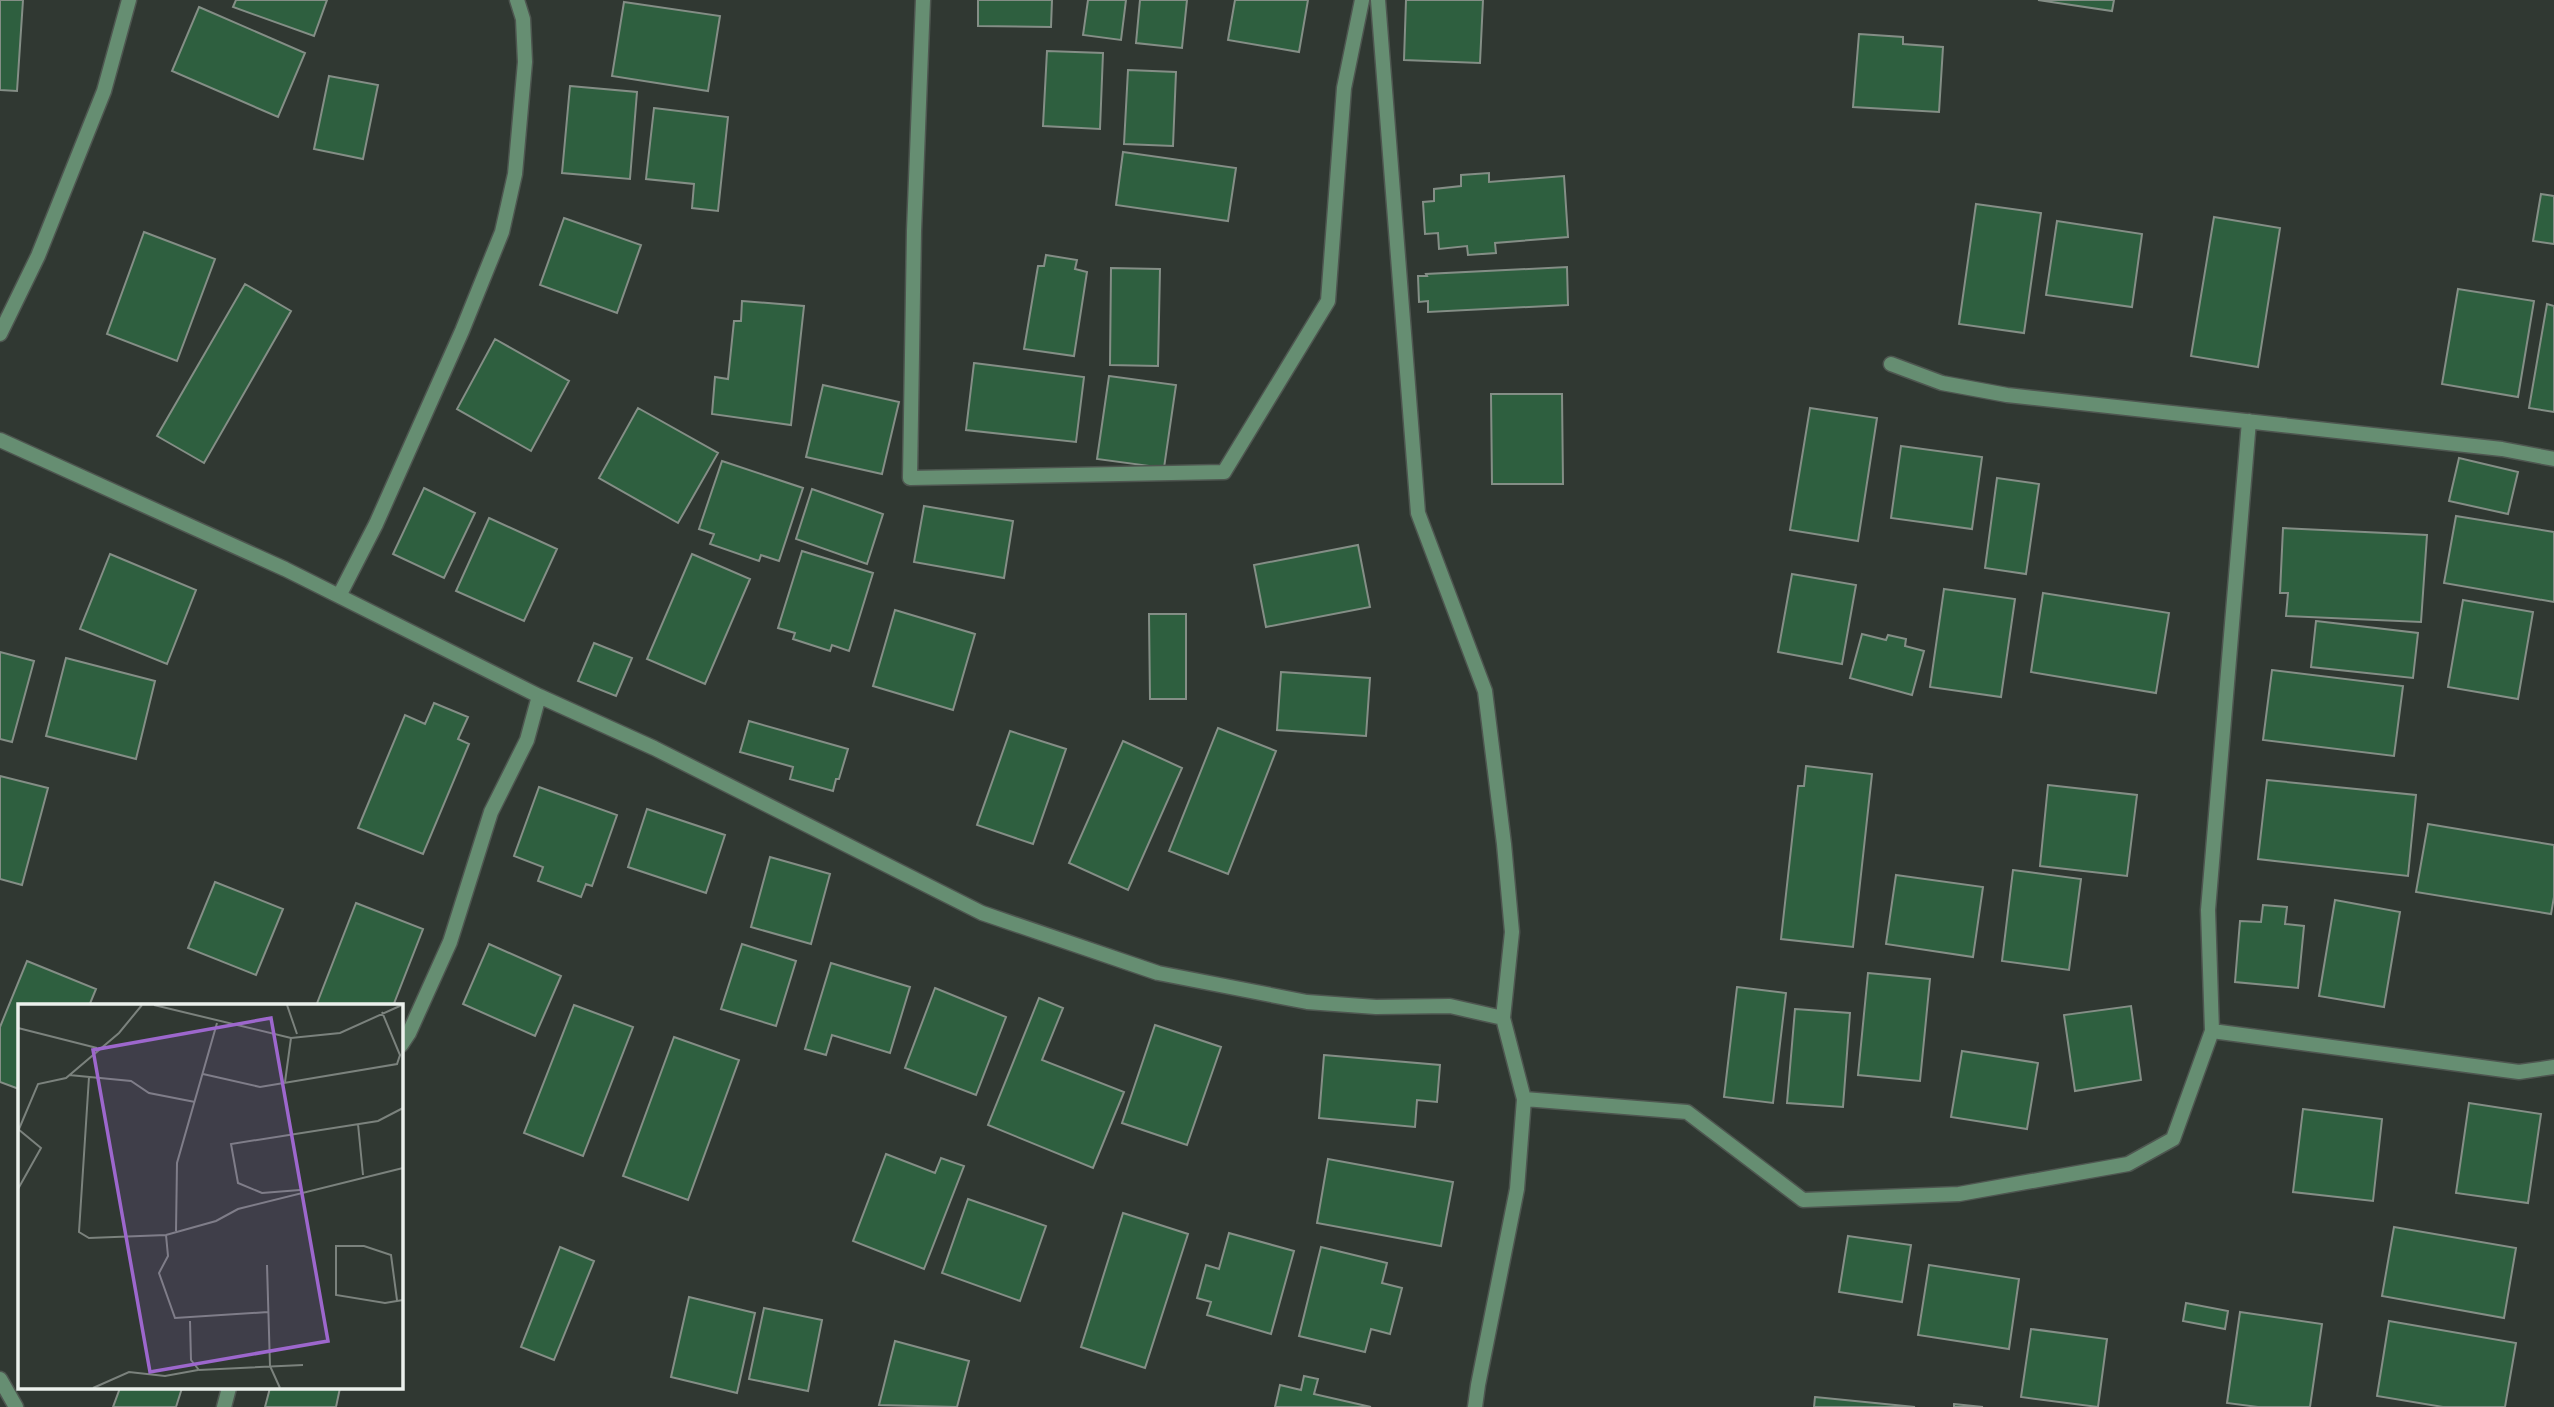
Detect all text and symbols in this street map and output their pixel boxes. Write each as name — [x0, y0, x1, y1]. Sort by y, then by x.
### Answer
inset map — [18, 1004, 402, 1390]

